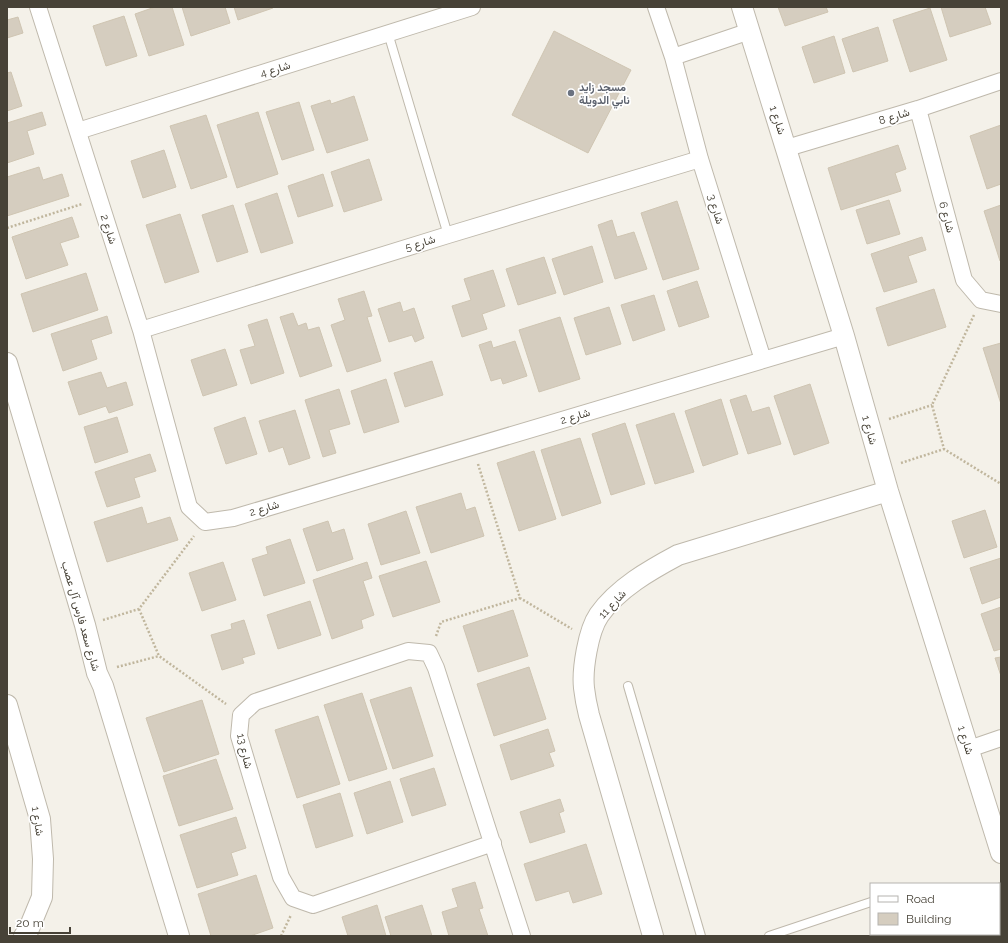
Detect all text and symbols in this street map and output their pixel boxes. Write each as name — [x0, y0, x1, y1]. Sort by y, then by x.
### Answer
street label: شارع 4 — [258, 59, 292, 81]
place label: مسجد زايد نابي الدويلة — [579, 81, 630, 109]
marker: مسجد زايد نابي الدويلة — [566, 88, 576, 98]
street label: شارع 1 — [766, 104, 788, 137]
street label: شارع 8 — [877, 106, 912, 128]
street label: شارع 3 — [704, 193, 726, 226]
street label: شارع 6 — [935, 200, 957, 235]
street label: شارع 2 — [97, 213, 120, 246]
street label: شارع 5 — [403, 233, 437, 255]
street label: شارع 2 — [559, 406, 592, 428]
street label: شارع 1 — [858, 414, 880, 447]
street label: شارع 2 — [248, 498, 281, 520]
street label: شارع سعد فارس آل عصب — [58, 560, 103, 673]
street label: شارع 11 — [596, 587, 630, 622]
street label: شارع 1 — [954, 724, 976, 757]
street label: شارع 13 — [233, 732, 255, 770]
street label: شارع 1 — [28, 805, 46, 837]
legend — [870, 883, 1000, 935]
text: Road — [906, 892, 935, 906]
scale bar — [10, 909, 70, 935]
text: Building — [906, 912, 952, 926]
text: 20 m — [16, 916, 44, 930]

